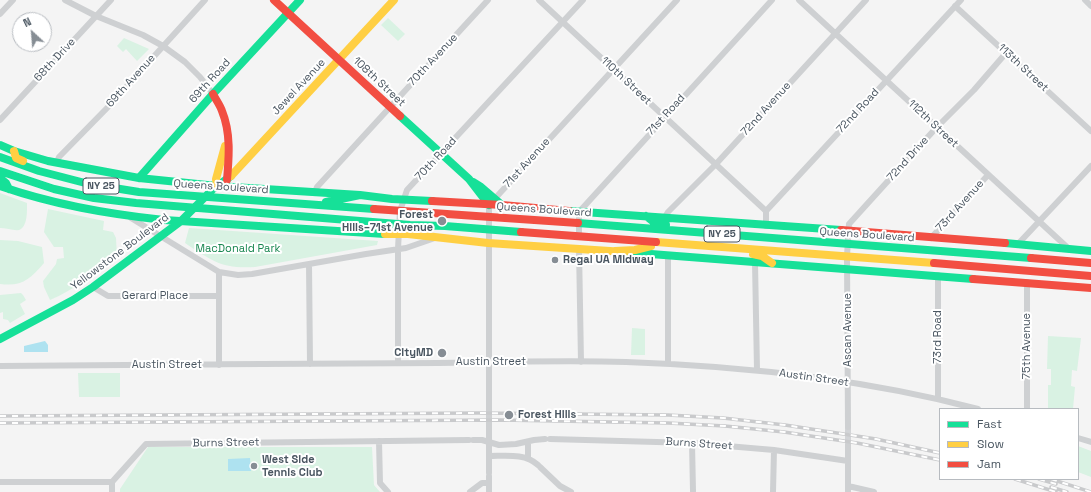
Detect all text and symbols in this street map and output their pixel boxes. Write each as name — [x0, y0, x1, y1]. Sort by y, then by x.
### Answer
north arrow — [12, 12, 52, 52]
text: N — [21, 14, 34, 30]
street label: 70th Avenue — [405, 31, 461, 89]
street label: 68th Drive — [32, 36, 78, 84]
street label: 113th Street — [995, 41, 1051, 95]
street label: 69th Avenue — [104, 52, 158, 110]
street label: 108th Street — [350, 54, 408, 110]
street label: 110th Street — [598, 54, 654, 108]
street label: 69th Road — [187, 56, 233, 106]
street label: Jewel Avenue — [270, 56, 328, 118]
street label: 72nd Avenue — [738, 79, 794, 139]
street label: 72nd Road — [834, 86, 882, 136]
street label: 71st Road — [644, 92, 688, 138]
street label: 112th Street — [905, 97, 961, 151]
street label: 70th Road — [412, 134, 460, 184]
street label: 72nd Drive — [884, 134, 932, 184]
street label: 71st Avenue — [501, 135, 553, 191]
street label: Queens Boulevard — [173, 177, 269, 197]
street label: 73rd Avenue — [933, 177, 987, 235]
road number: NY 25 — [83, 178, 119, 194]
street label: Queens Boulevard — [496, 200, 592, 220]
place label: Forest Hills–71st Avenue — [342, 208, 433, 234]
street label: Yellowstone Boulevard — [68, 211, 172, 293]
marker: Forest Hills–71st Avenue — [436, 215, 448, 227]
street label: Queens Boulevard — [819, 225, 915, 245]
road number: NY 25 — [704, 226, 740, 242]
park label: MacDonald Park — [196, 242, 280, 256]
place label: Regal UA Midway — [563, 253, 654, 267]
marker: Regal UA Midway — [550, 255, 560, 265]
street label: Gerard Place — [122, 289, 188, 303]
street label: Ascan Avenue — [841, 293, 855, 367]
street label: 73rd Road — [931, 310, 945, 364]
street label: 75th Avenue — [1020, 313, 1034, 379]
place label: CityMD — [394, 346, 433, 360]
marker: CityMD — [436, 347, 448, 359]
street label: Austin Street — [456, 355, 526, 369]
street label: Austin Street — [132, 358, 202, 372]
street label: Austin Street — [778, 367, 850, 389]
place label: Forest Hills — [518, 408, 576, 422]
legend — [939, 408, 1079, 480]
marker: Forest Hills — [503, 409, 515, 421]
text: Fast — [977, 416, 1002, 432]
street label: Burns Street — [665, 435, 733, 453]
street label: Burns Street — [192, 436, 260, 450]
text: Slow — [977, 436, 1004, 452]
place label: West Side Tennis Club — [262, 453, 323, 479]
text: Jam — [977, 456, 1001, 472]
marker: West Side Tennis Club — [249, 461, 259, 471]

